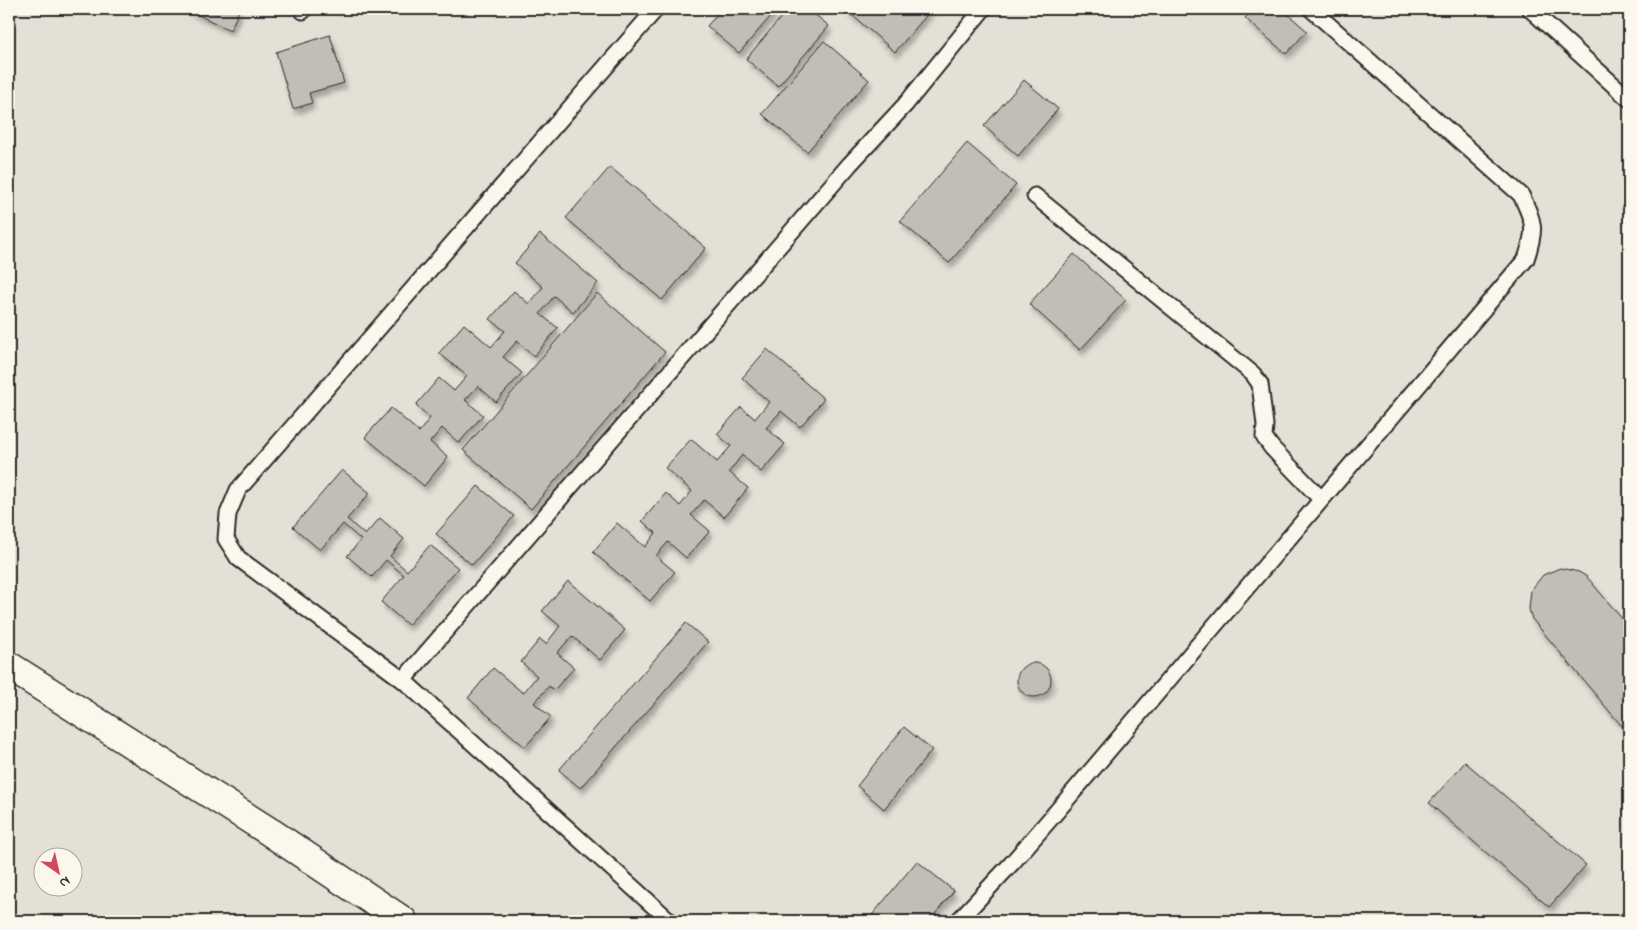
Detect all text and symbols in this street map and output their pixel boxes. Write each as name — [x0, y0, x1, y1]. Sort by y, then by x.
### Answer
north arrow — [32, 848, 82, 898]
text: N — [55, 870, 74, 893]

